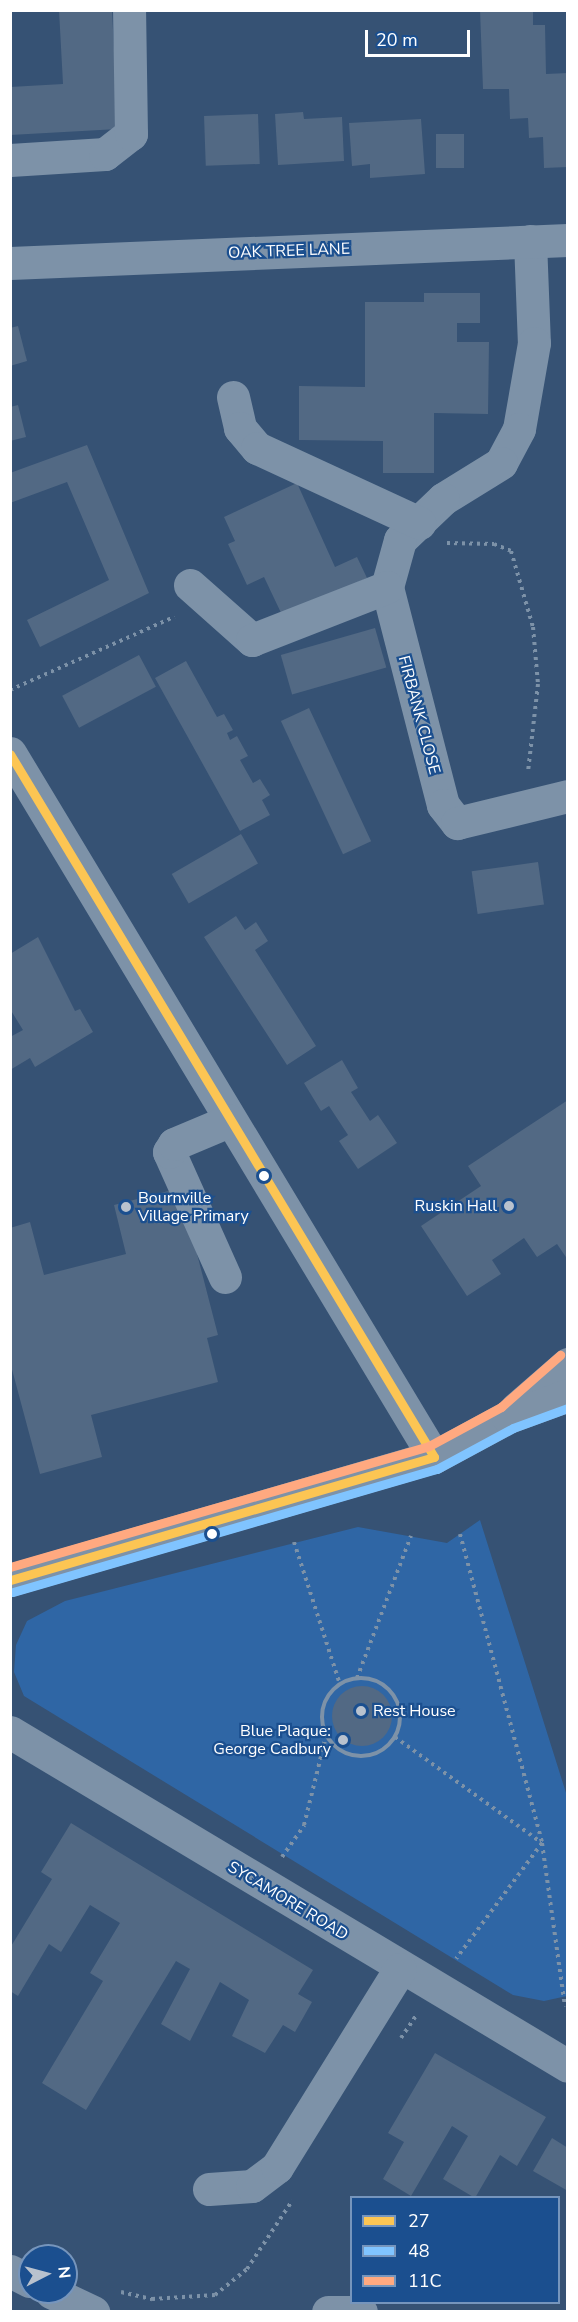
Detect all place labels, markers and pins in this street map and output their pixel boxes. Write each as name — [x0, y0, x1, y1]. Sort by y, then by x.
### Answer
unlabelled marker — [258, 1170, 270, 1182]
place label: Bournville Village Primary — [138, 1188, 249, 1226]
place label: Ruskin Hall — [415, 1196, 497, 1216]
marker: Ruskin Hall — [502, 1199, 516, 1213]
marker: Bournville Village Primary — [119, 1200, 133, 1214]
unlabelled marker — [206, 1528, 218, 1540]
place label: Rest House — [373, 1701, 456, 1721]
marker: Rest House — [354, 1704, 368, 1718]
place label: Blue Plaque: George Cadbury — [213, 1721, 331, 1759]
marker: Blue Plaque: George Cadbury — [336, 1733, 350, 1747]

